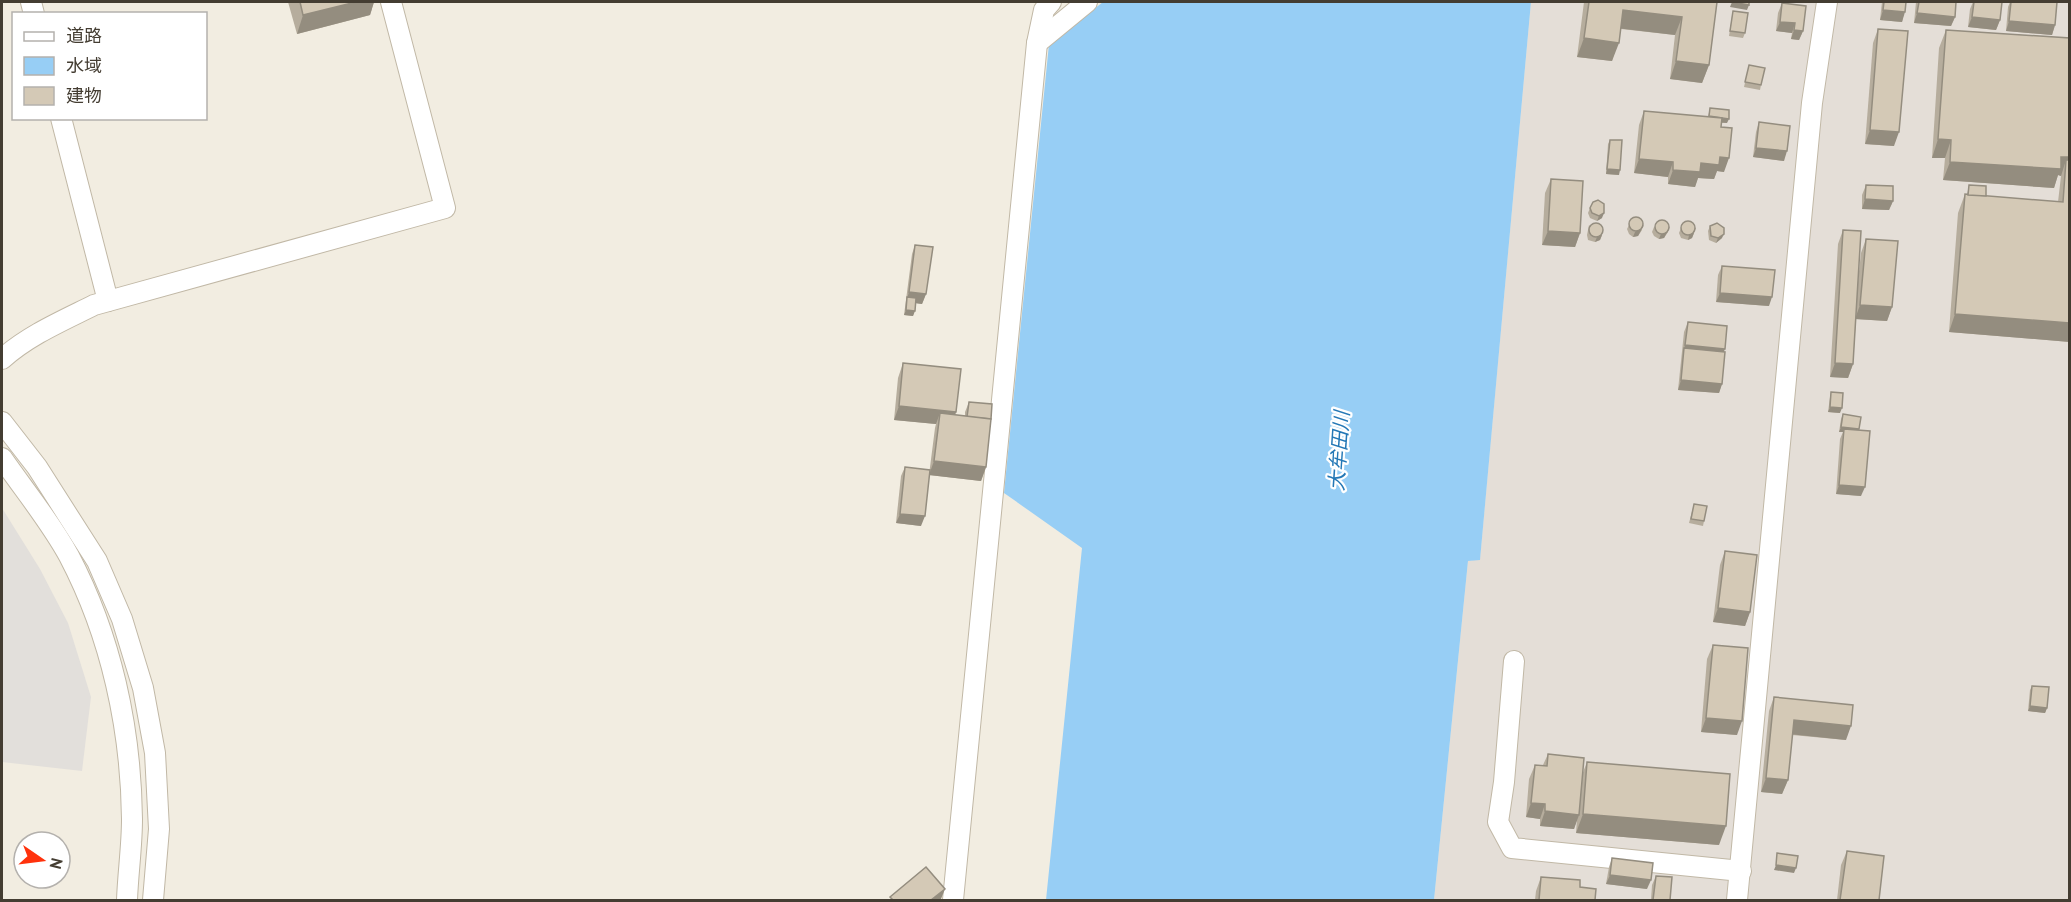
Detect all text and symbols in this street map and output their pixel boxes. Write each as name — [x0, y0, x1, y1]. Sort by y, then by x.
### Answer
legend — [12, 12, 207, 120]
text: 道路 — [66, 24, 102, 47]
text: 水域 — [66, 54, 102, 77]
text: 建物 — [66, 84, 102, 107]
water label: 大牟田川 — [1323, 408, 1355, 492]
north arrow — [12, 830, 72, 890]
text: N — [46, 856, 68, 871]

